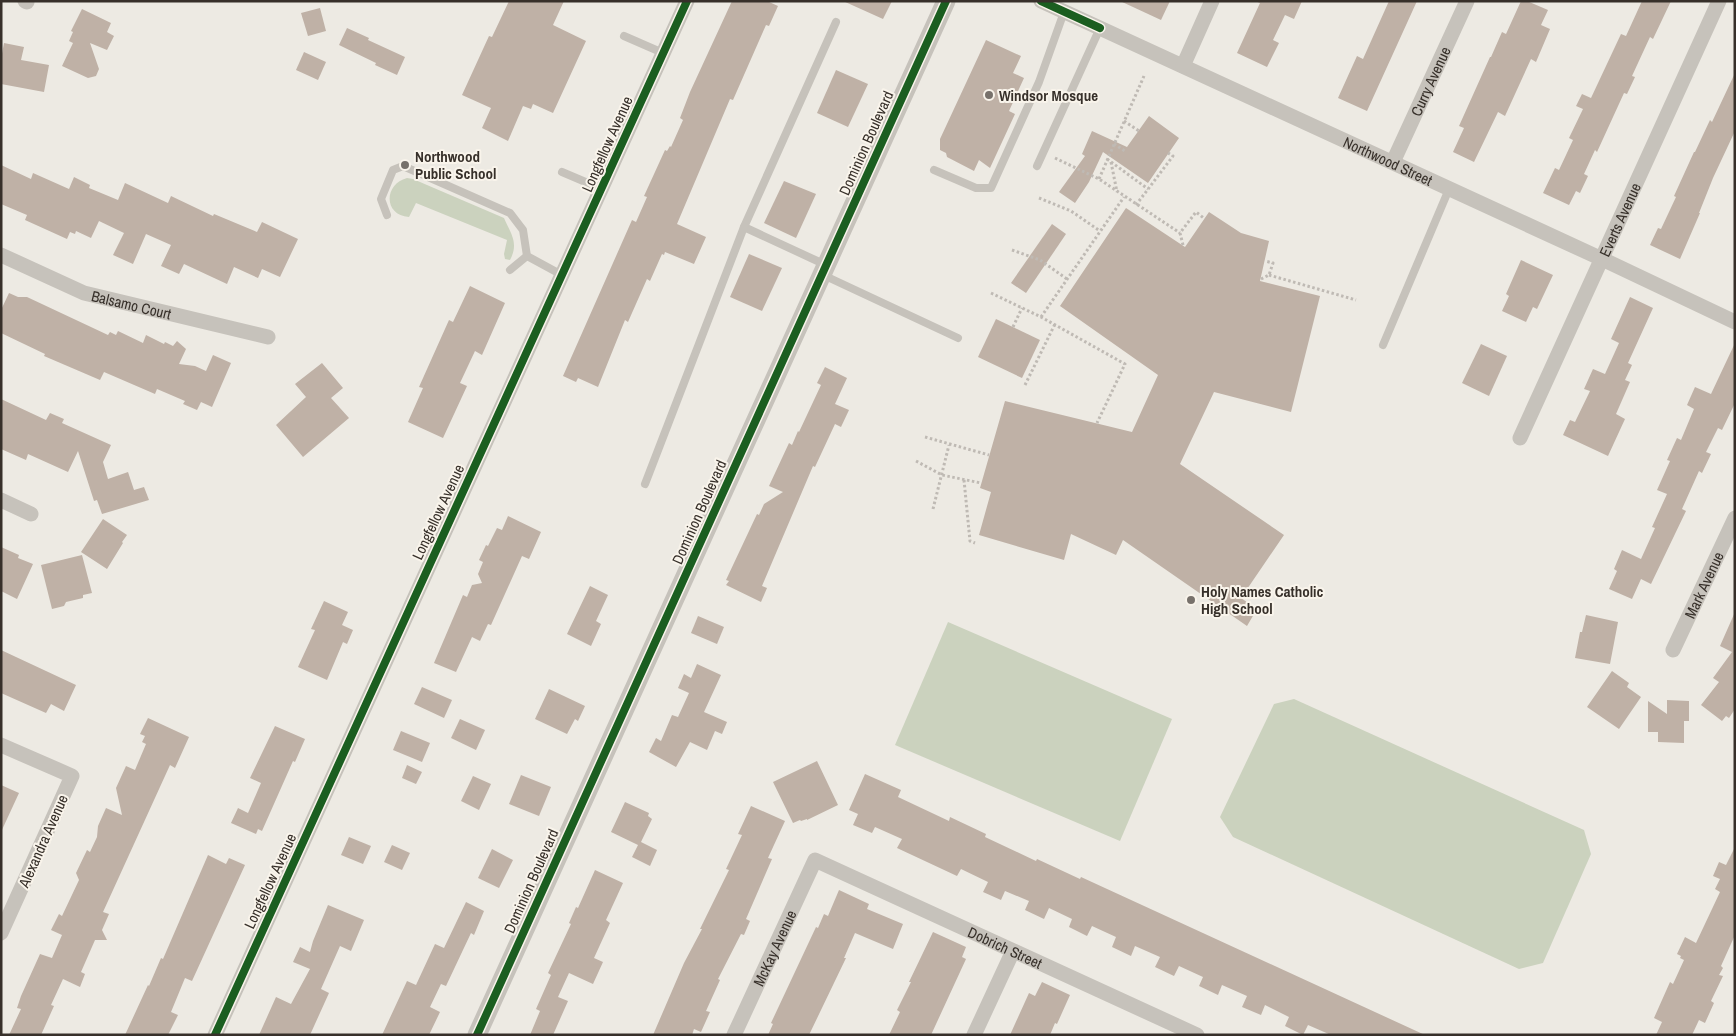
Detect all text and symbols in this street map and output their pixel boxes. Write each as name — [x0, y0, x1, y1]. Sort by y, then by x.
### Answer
street label: Curry Avenue — [1405, 43, 1455, 119]
place label: Windsor Mosque — [999, 85, 1098, 106]
street label: Dominion Boulevard — [834, 88, 898, 198]
marker: Windsor Mosque — [983, 89, 995, 101]
street label: Longfellow Avenue — [576, 93, 638, 195]
street label: Northwood Street — [1340, 131, 1436, 190]
place label: Northwood Public School — [415, 146, 496, 184]
marker: Northwood Public School — [399, 159, 411, 171]
street label: Everts Avenue — [1593, 179, 1645, 260]
street label: Balsamo Court — [89, 285, 174, 324]
street label: Dominion Boulevard — [667, 457, 731, 567]
street label: Longfellow Avenue — [407, 461, 469, 563]
street label: Mark Avenue — [1679, 548, 1728, 622]
place label: Holy Names Catholic High School — [1201, 581, 1324, 619]
marker: Holy Names Catholic High School — [1185, 594, 1197, 606]
street label: Alexandra Avenue — [13, 791, 73, 892]
street label: Dominion Boulevard — [499, 826, 563, 936]
street label: Longfellow Avenue — [239, 830, 301, 932]
street label: McKay Avenue — [748, 906, 801, 989]
street label: Dobrich Street — [965, 921, 1046, 973]

